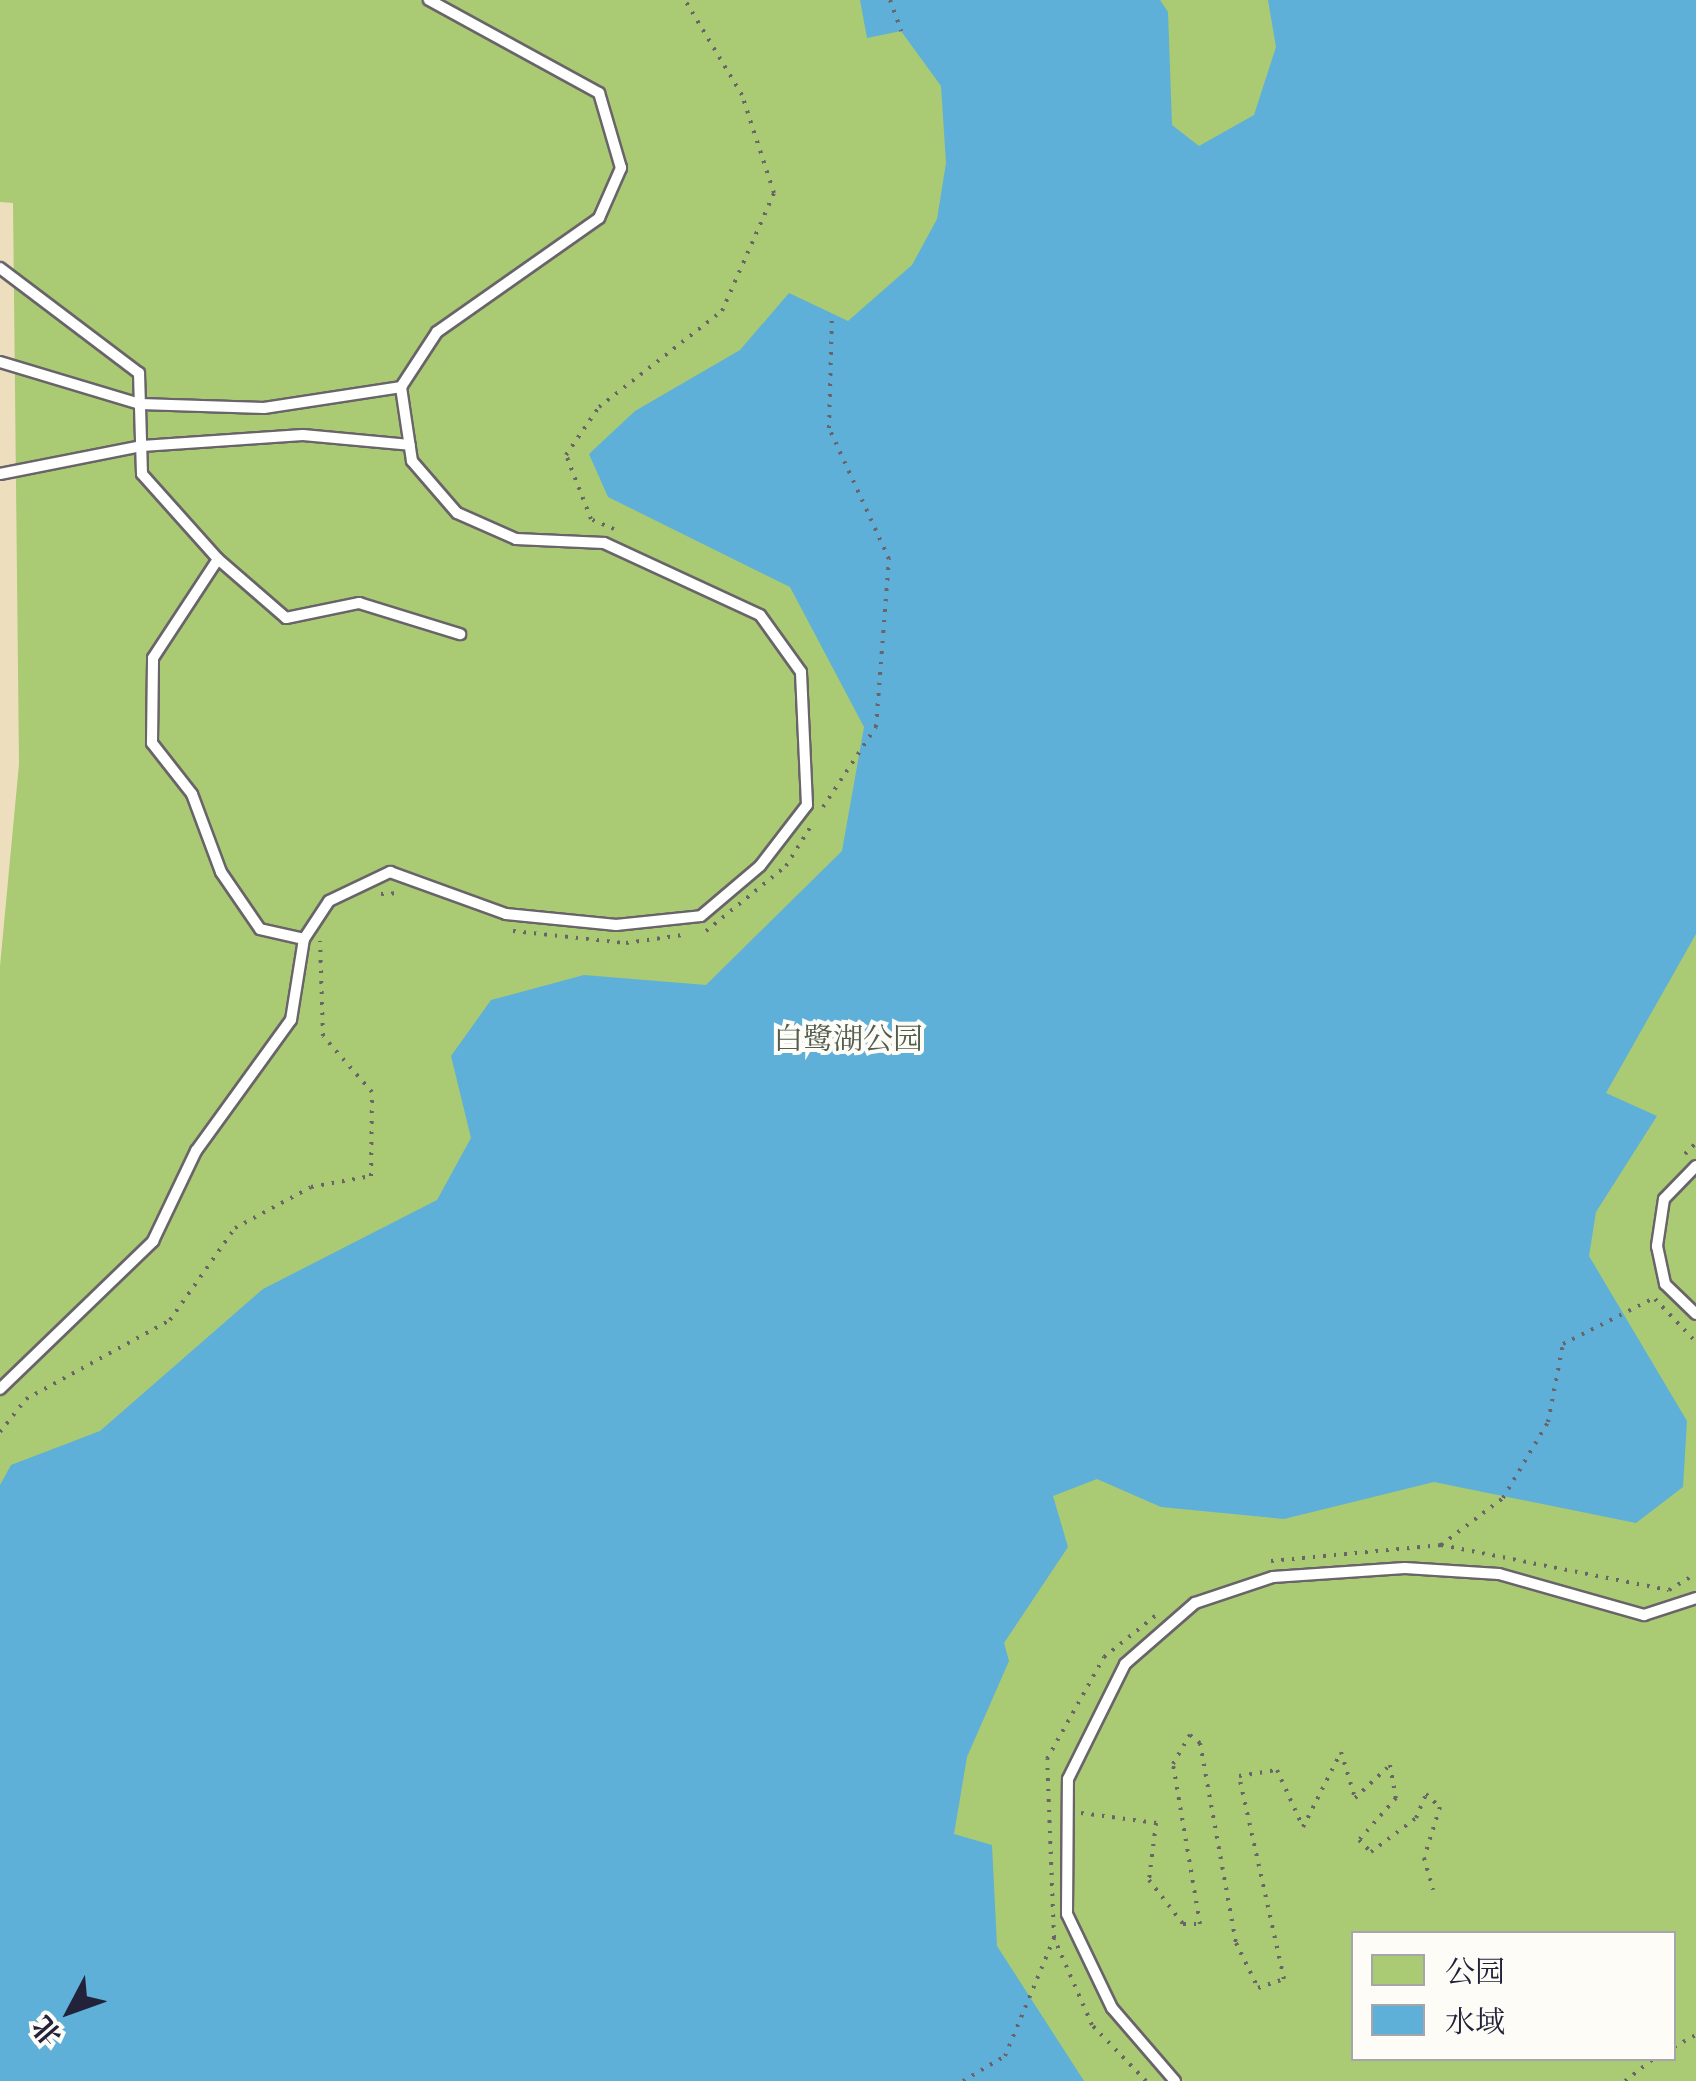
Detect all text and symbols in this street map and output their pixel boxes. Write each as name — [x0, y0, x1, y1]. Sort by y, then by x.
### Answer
park label: 白鹭湖公园 — [773, 1022, 923, 1058]
legend — [1351, 1931, 1676, 2061]
text: 公园 — [1445, 1952, 1505, 1993]
north arrow — [20, 1961, 120, 2061]
text: 水域 — [1445, 2002, 1505, 2043]
text: 北 — [24, 2008, 71, 2054]

